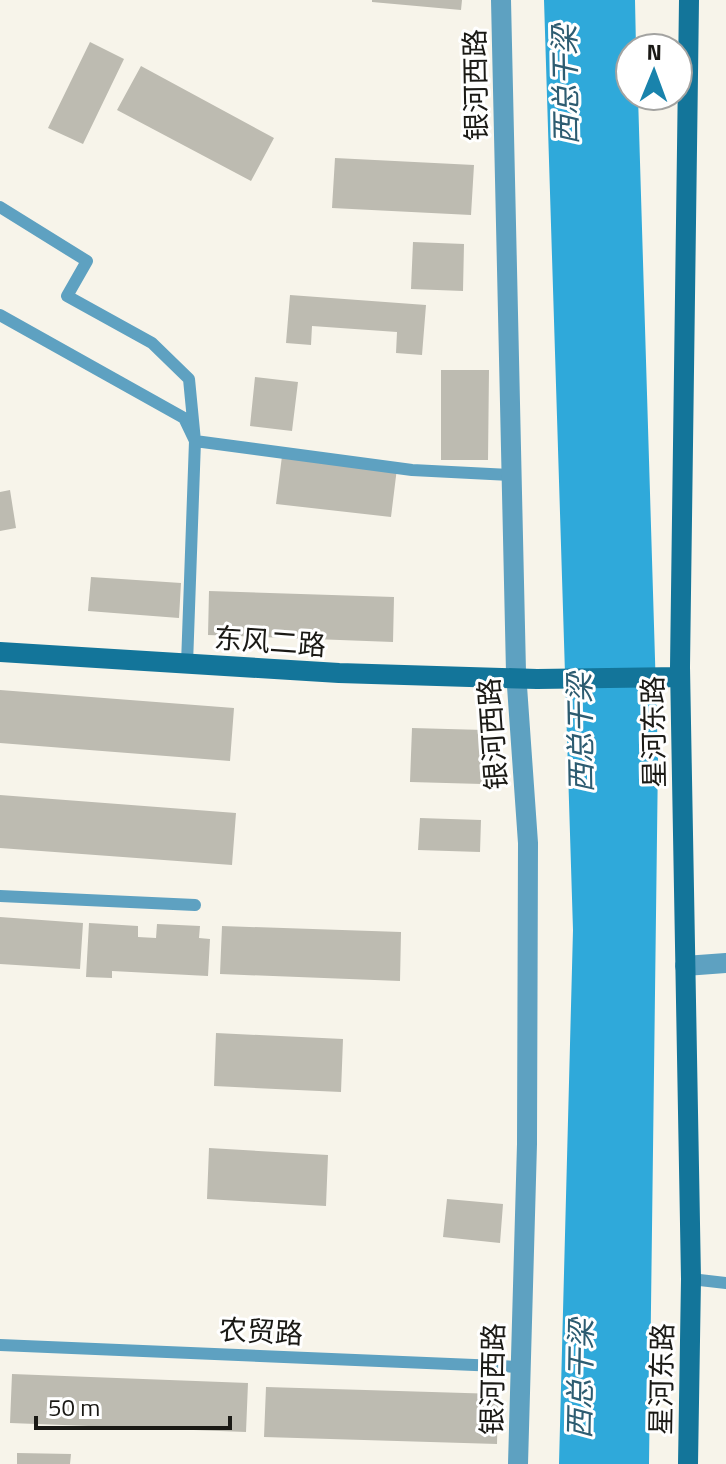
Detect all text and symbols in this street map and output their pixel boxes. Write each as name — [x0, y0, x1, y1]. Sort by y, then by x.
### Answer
water label: 西总干梁 — [541, 22, 589, 145]
street label: 银河西路 — [453, 29, 497, 141]
north arrow — [614, 32, 694, 112]
text: N — [646, 35, 662, 69]
street label: 东风二路 — [213, 616, 327, 666]
water label: 西总干梁 — [556, 670, 604, 793]
street label: 星河东路 — [631, 676, 675, 788]
street label: 银河西路 — [467, 677, 517, 791]
street label: 农贸路 — [218, 1307, 304, 1355]
water label: 西总干梁 — [556, 1316, 604, 1439]
street label: 银河西路 — [470, 1323, 514, 1435]
street label: 星河东路 — [639, 1323, 683, 1435]
scale bar — [36, 1380, 230, 1430]
text: 50 m — [48, 1389, 100, 1425]

